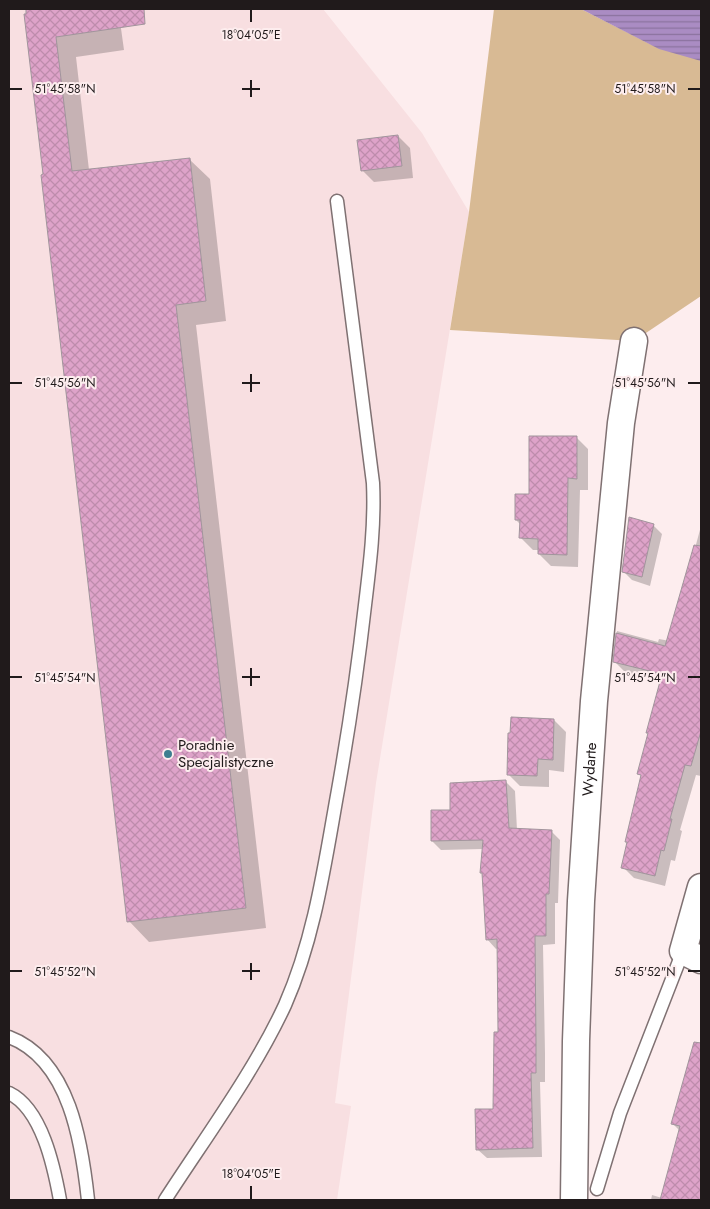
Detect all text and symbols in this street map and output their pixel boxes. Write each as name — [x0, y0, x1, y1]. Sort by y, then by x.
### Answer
text: 18°04'05"E — [221, 26, 281, 44]
text: 51°45'58"N — [35, 80, 95, 98]
text: 51°45'58"N — [615, 80, 675, 98]
text: 51°45'56"N — [34, 374, 96, 392]
text: 51°45'56"N — [614, 374, 676, 392]
text: 51°45'54"N — [34, 669, 96, 687]
text: 51°45'54"N — [614, 669, 676, 687]
place label: Poradnie Specjalistyczne — [178, 734, 274, 773]
street label: Wydarte — [577, 742, 602, 797]
marker: Poradnie Specjalistyczne — [162, 748, 174, 760]
text: 51°45'52"N — [34, 963, 96, 981]
text: 51°45'52"N — [614, 963, 676, 981]
text: 18°04'05"E — [221, 1165, 281, 1183]

